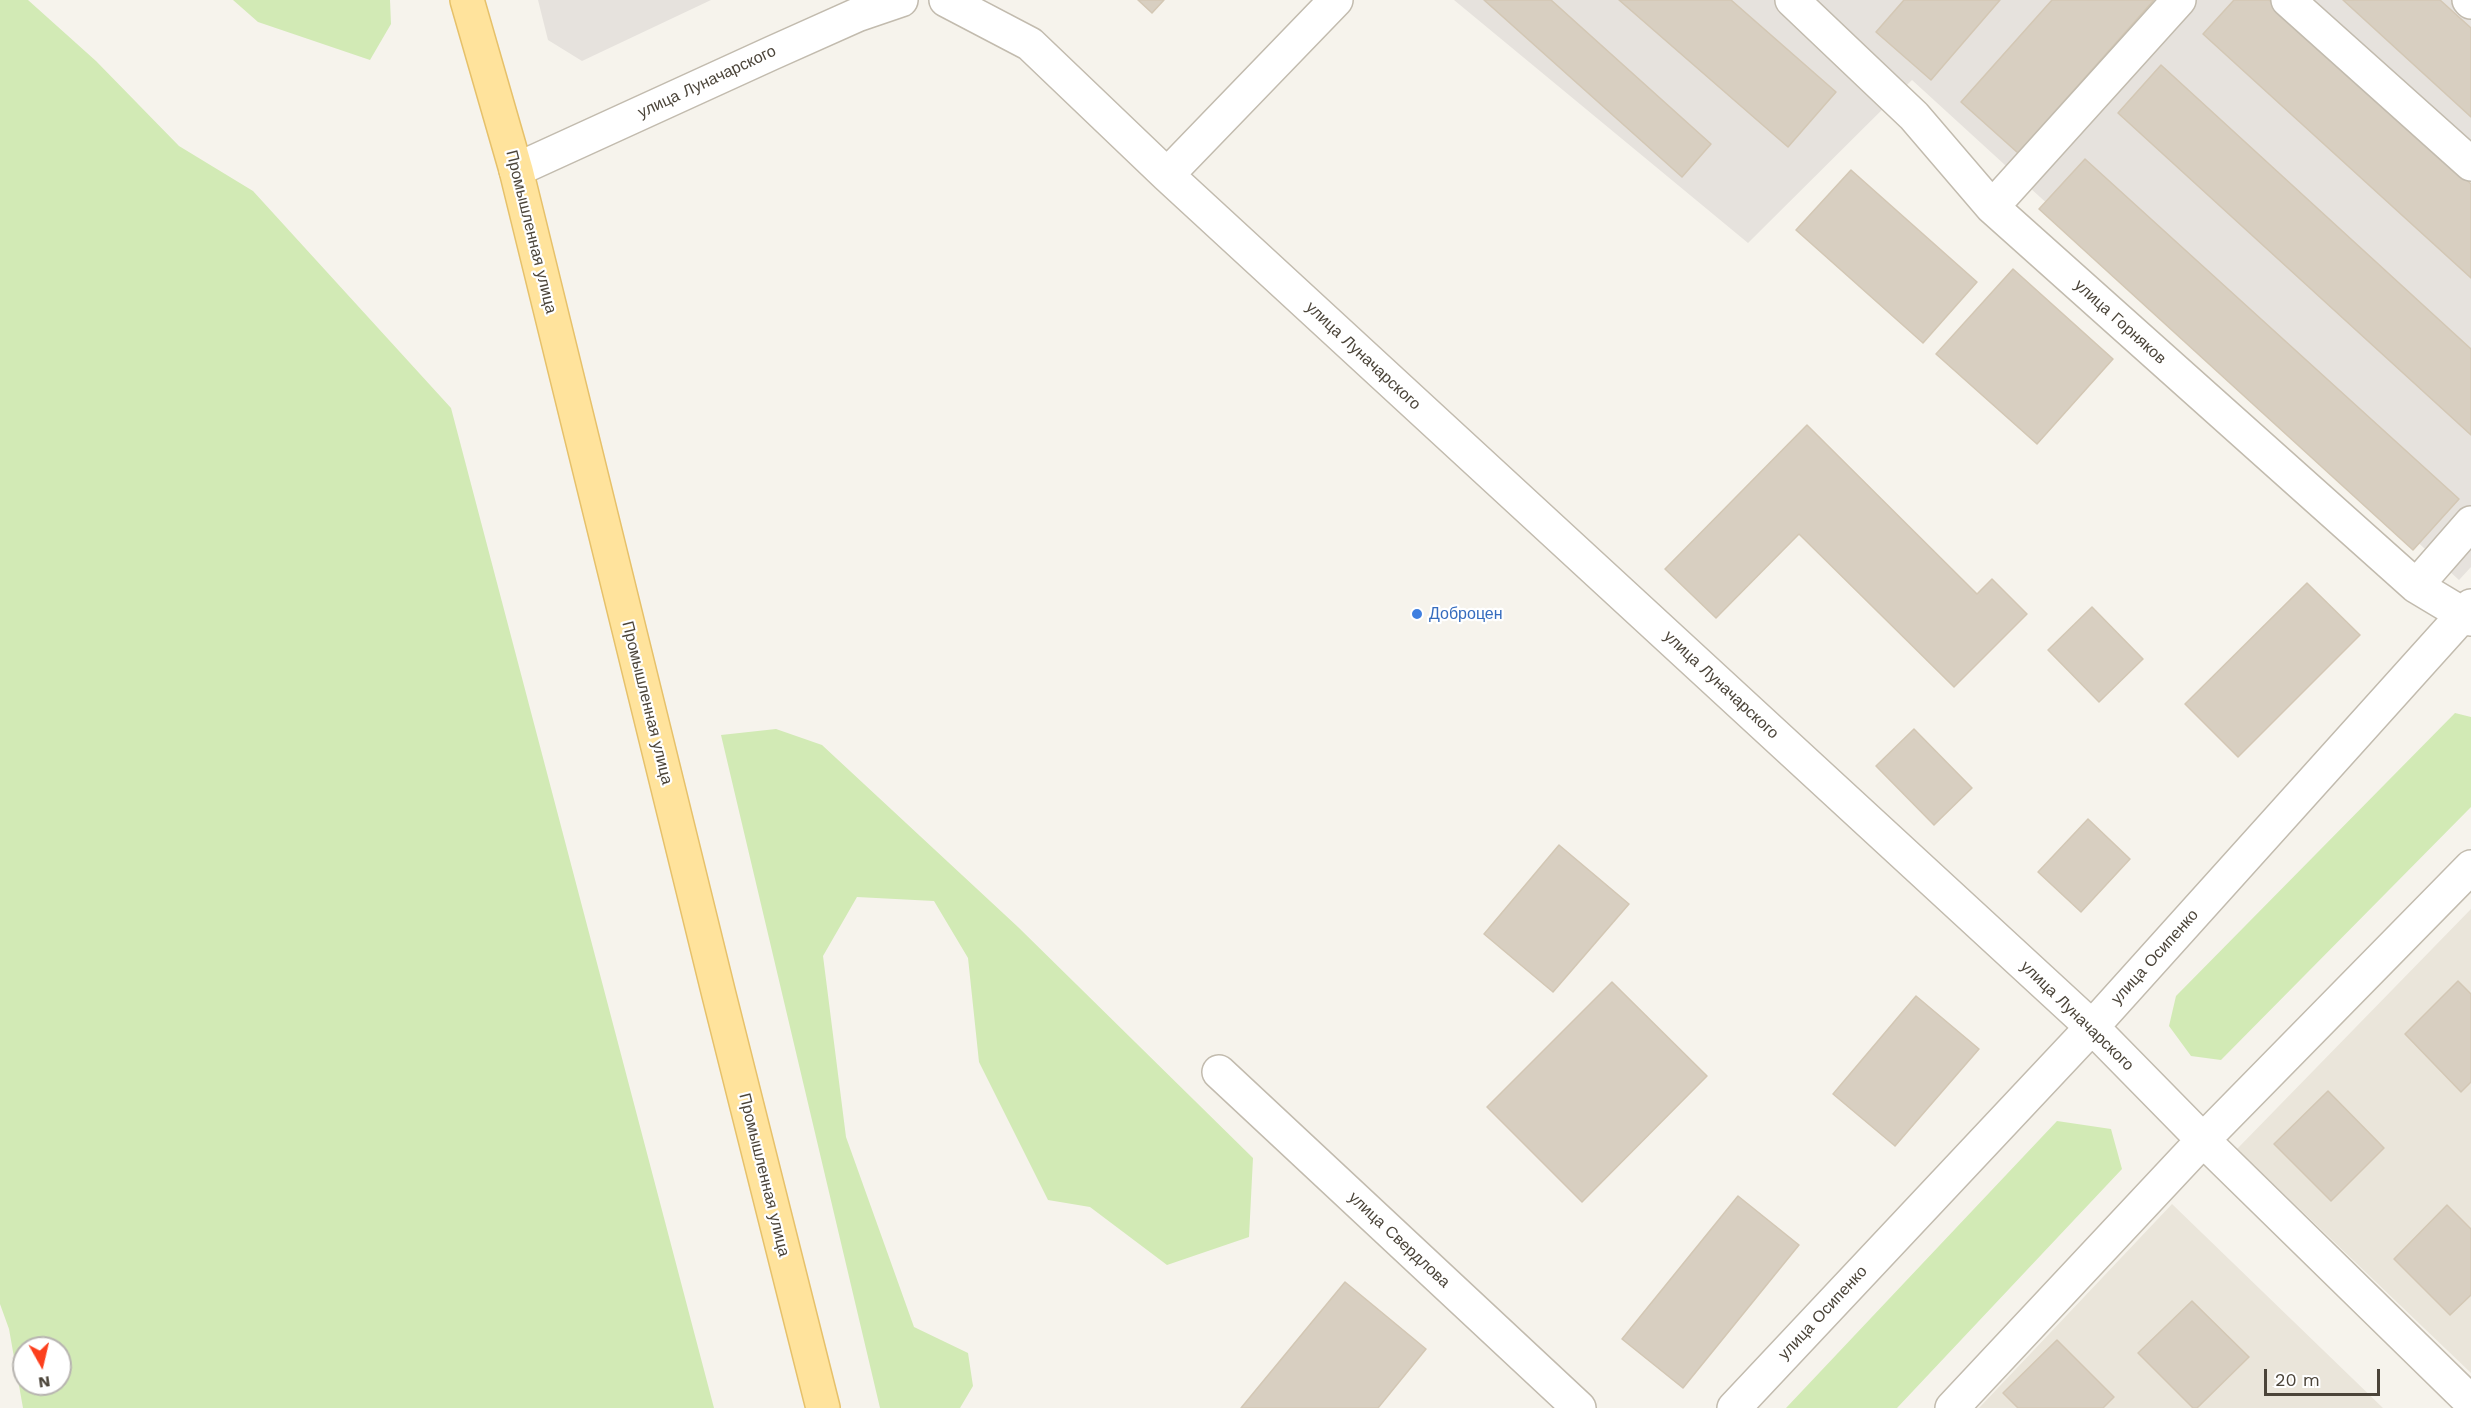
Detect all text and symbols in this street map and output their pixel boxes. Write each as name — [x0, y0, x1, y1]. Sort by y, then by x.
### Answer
street label: улица Луначарского — [635, 42, 779, 122]
street label: Промышленная улица — [501, 148, 561, 316]
street label: улица Горняков — [2070, 276, 2170, 368]
street label: улица Луначарского — [1302, 298, 1424, 414]
place label: Доброцен — [1429, 604, 1503, 624]
marker: Доброцен — [1410, 607, 1424, 621]
street label: Промышленная улица — [617, 619, 677, 787]
street label: улица Луначарского — [1660, 627, 1782, 743]
street label: улица Осипенко — [2107, 906, 2203, 1008]
street label: улица Луначарского — [2016, 957, 2138, 1075]
street label: Промышленная улица — [734, 1091, 794, 1259]
street label: улица Свердлова — [1344, 1188, 1454, 1292]
street label: улица Осипенко — [1775, 1262, 1871, 1364]
north arrow — [12, 1336, 72, 1396]
scale bar — [2267, 1357, 2382, 1395]
text: 20 m — [2275, 1369, 2320, 1390]
text: N — [37, 1372, 51, 1393]

